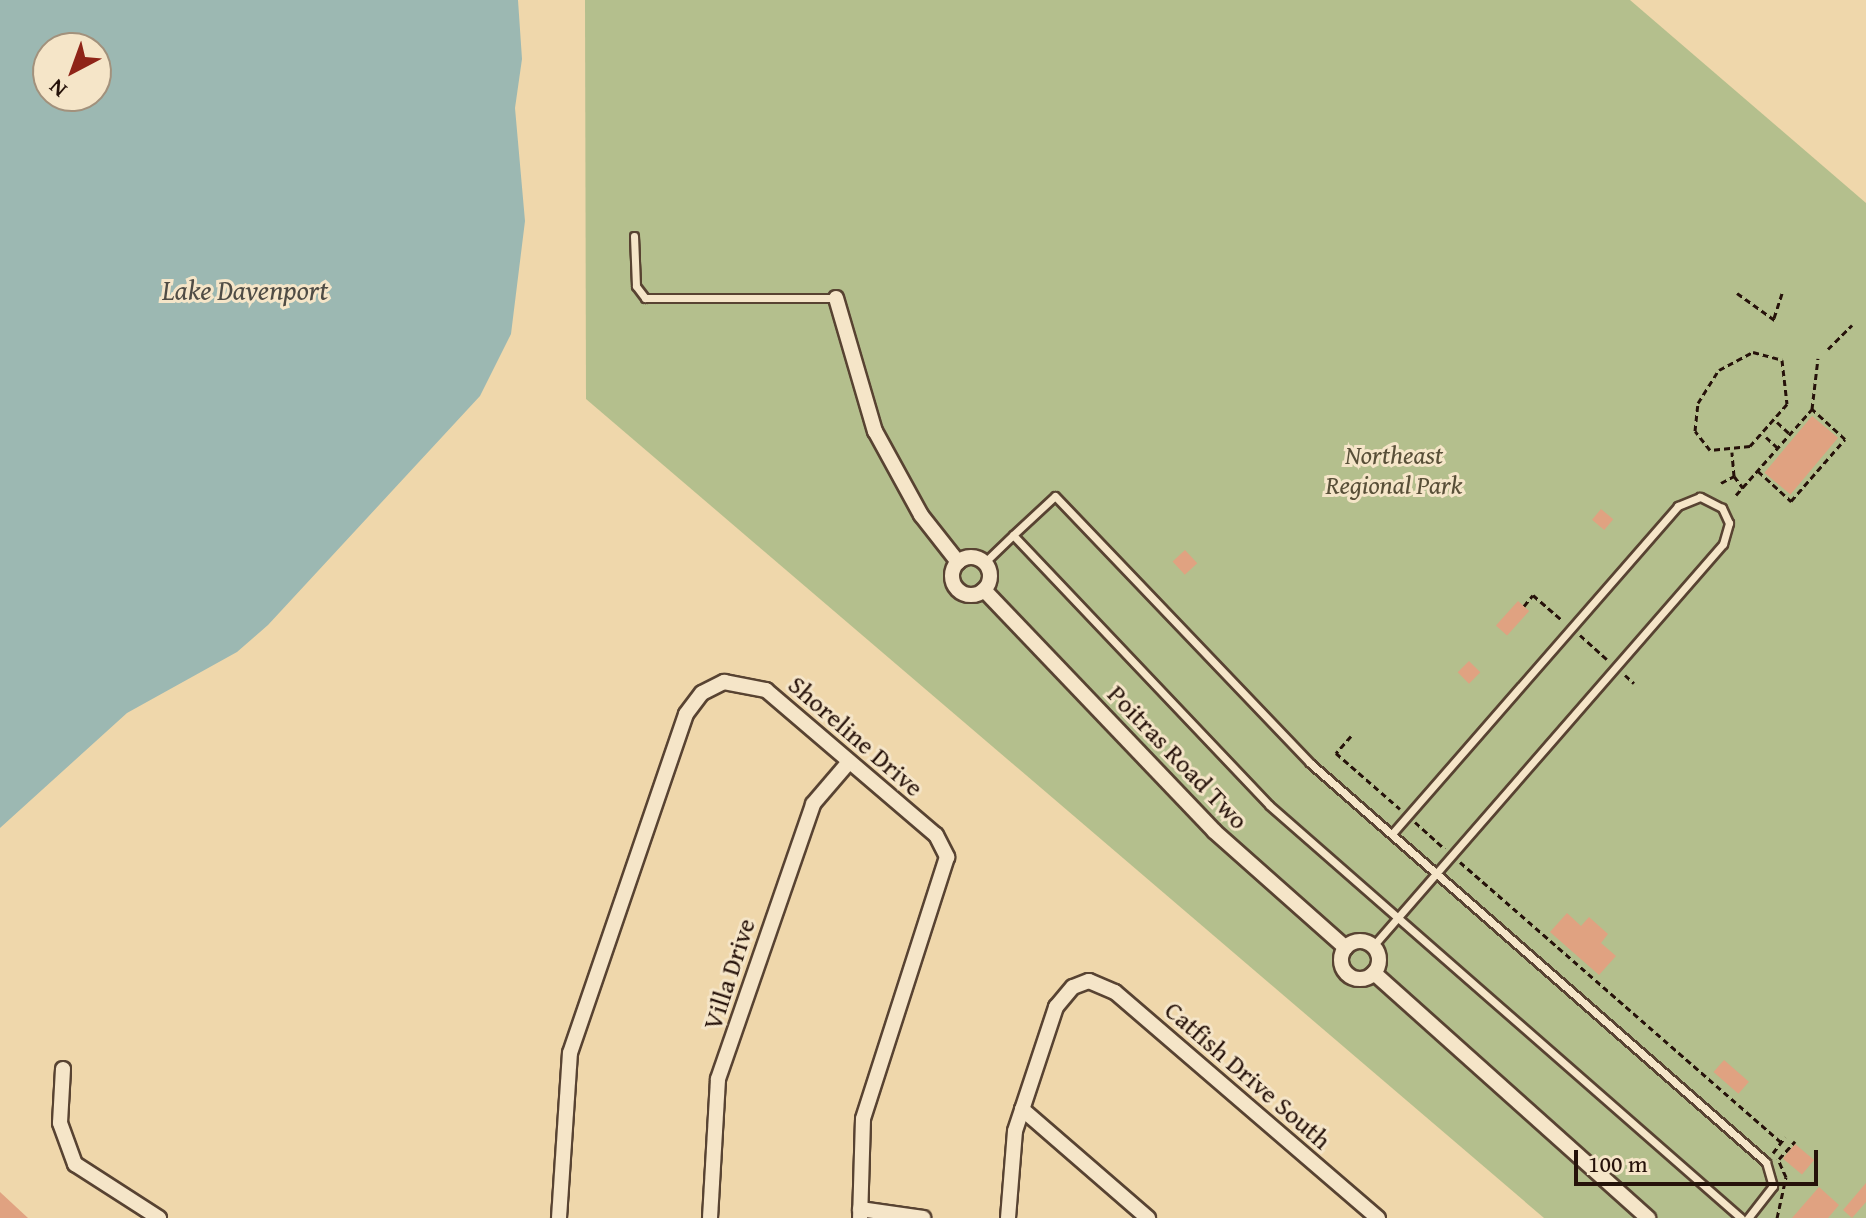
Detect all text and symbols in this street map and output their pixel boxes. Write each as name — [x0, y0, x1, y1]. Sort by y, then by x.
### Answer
north arrow — [32, 32, 112, 112]
text: N — [42, 72, 74, 106]
water label: Lake Davenport — [162, 273, 328, 307]
park label: Northeast Regional Park — [1326, 439, 1462, 500]
street label: Shoreline Drive — [782, 669, 930, 803]
street label: Poitras Road Two — [1101, 678, 1255, 836]
street label: Villa Drive — [696, 914, 762, 1034]
street label: Catfish Drive South — [1159, 994, 1337, 1156]
scale bar — [1578, 1134, 1822, 1184]
text: 100 m — [1588, 1146, 1648, 1181]

